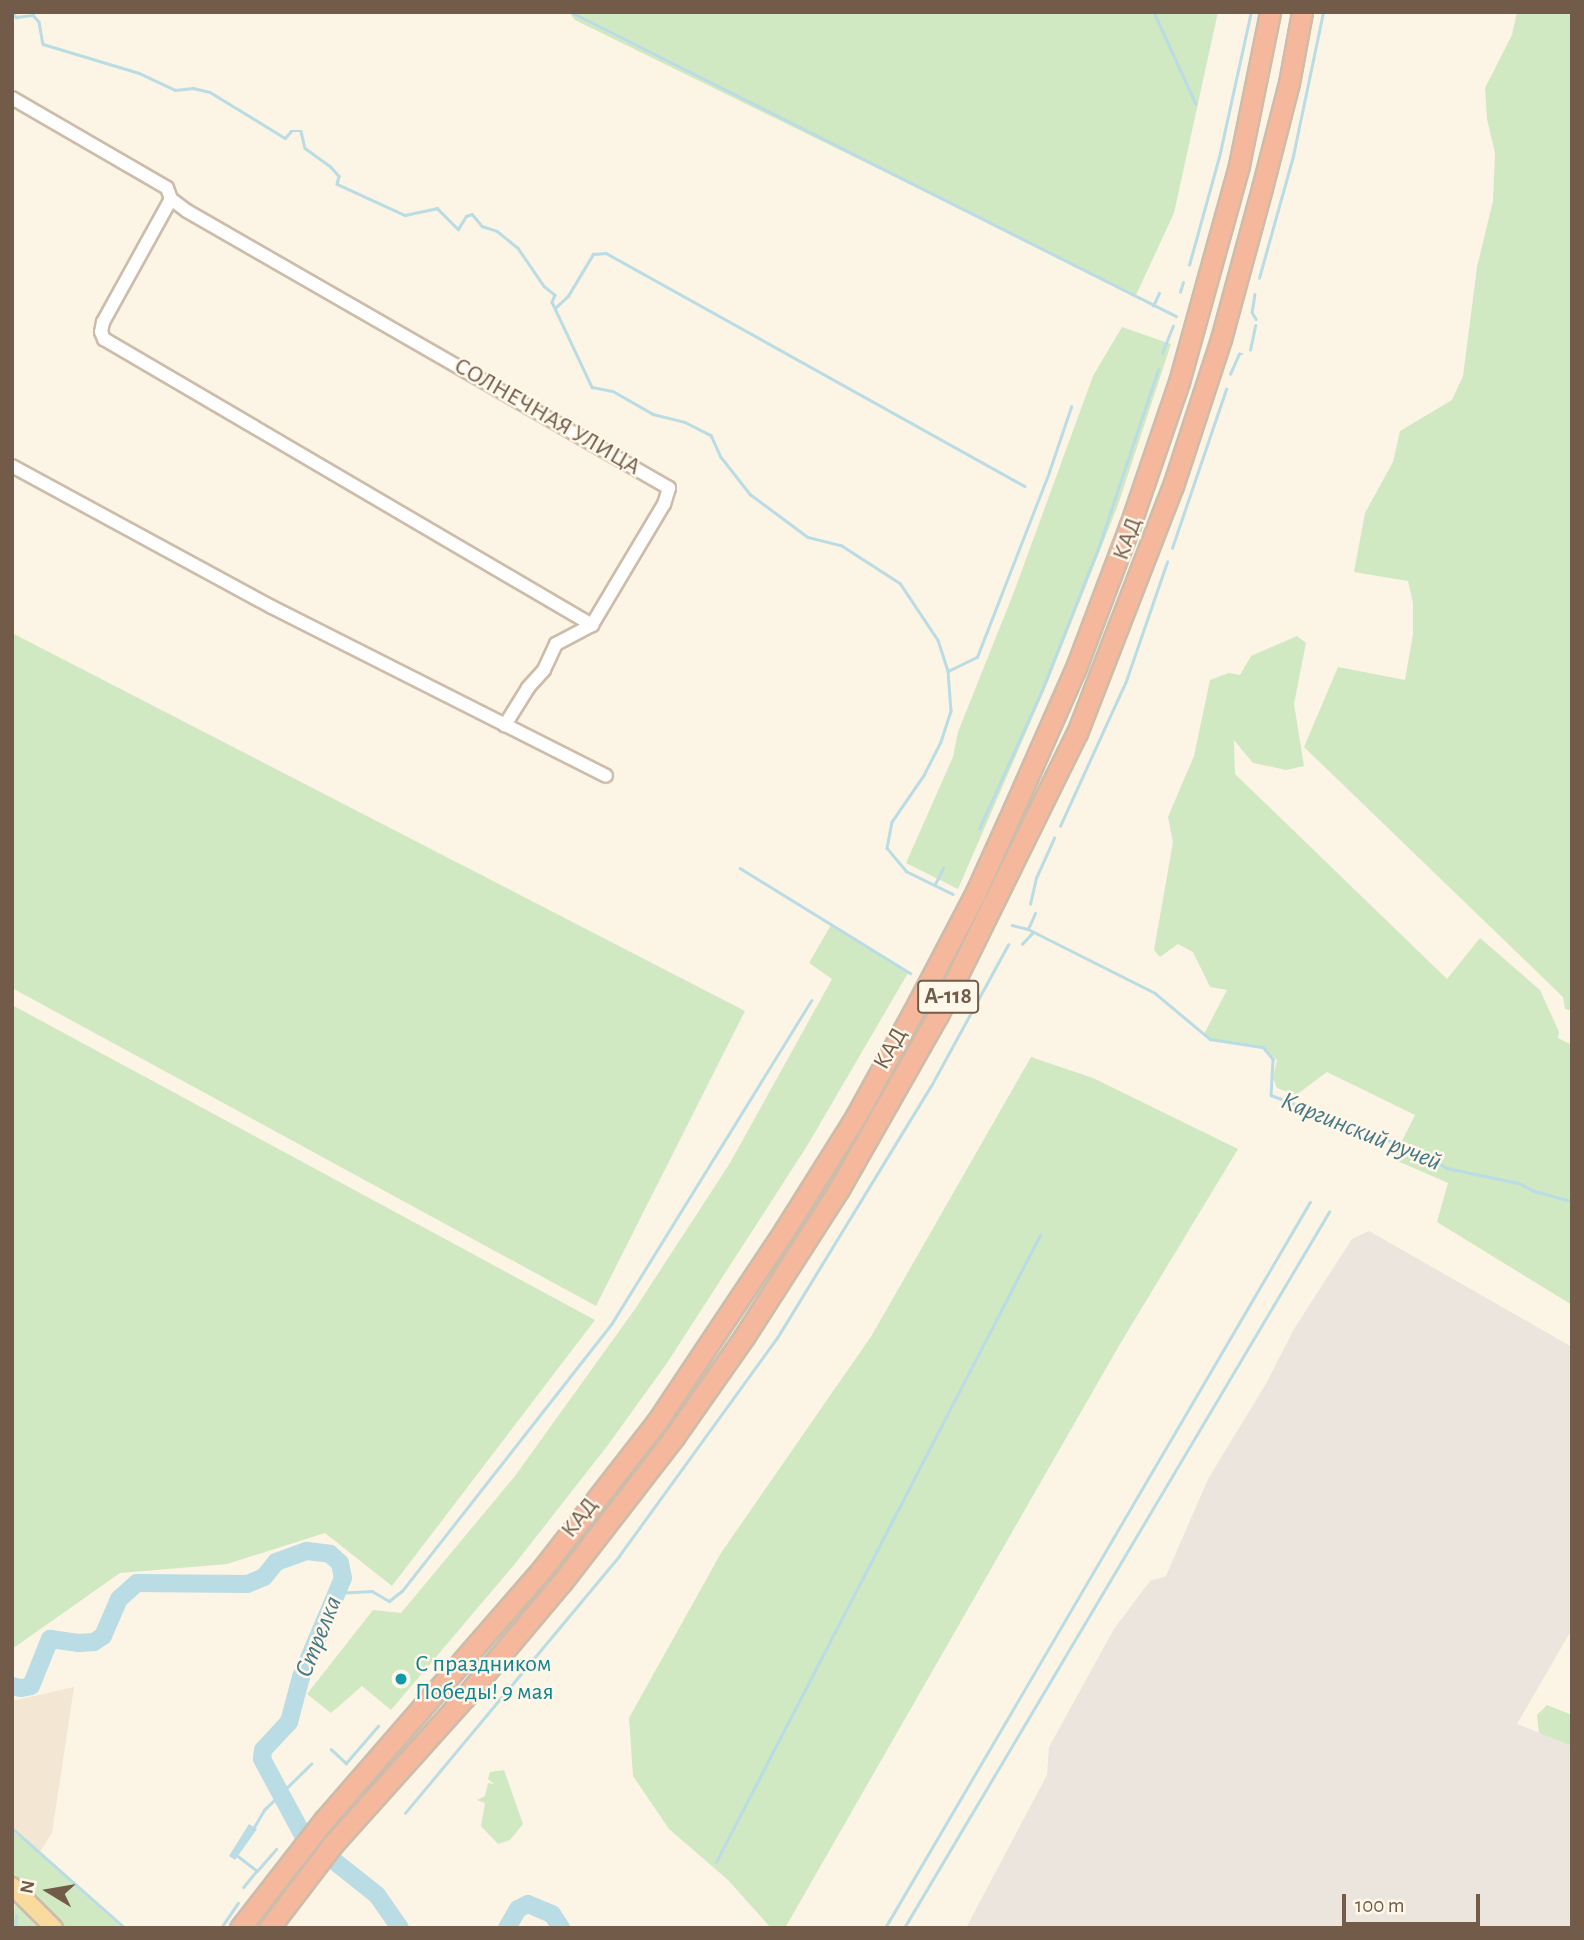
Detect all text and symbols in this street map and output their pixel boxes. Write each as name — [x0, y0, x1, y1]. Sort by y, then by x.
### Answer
street label: СОЛНЕЧНАЯ УЛИЦА — [449, 352, 645, 482]
street label: КАД — [1107, 514, 1149, 564]
road number: А-118 — [916, 978, 979, 1016]
street label: КАД — [868, 1023, 914, 1075]
water label: Каргинский ручей — [1276, 1086, 1446, 1178]
street label: КАД — [555, 1492, 605, 1544]
water label: Стрелка — [289, 1592, 349, 1682]
place label: С праздником Победы! 9 мая — [415, 1651, 554, 1707]
marker: С праздником Победы! 9 мая — [393, 1671, 409, 1687]
north arrow — [14, 1856, 84, 1926]
text: N — [17, 1879, 38, 1895]
scale bar — [1346, 1881, 1484, 1925]
text: 100 m — [1355, 1895, 1405, 1916]

